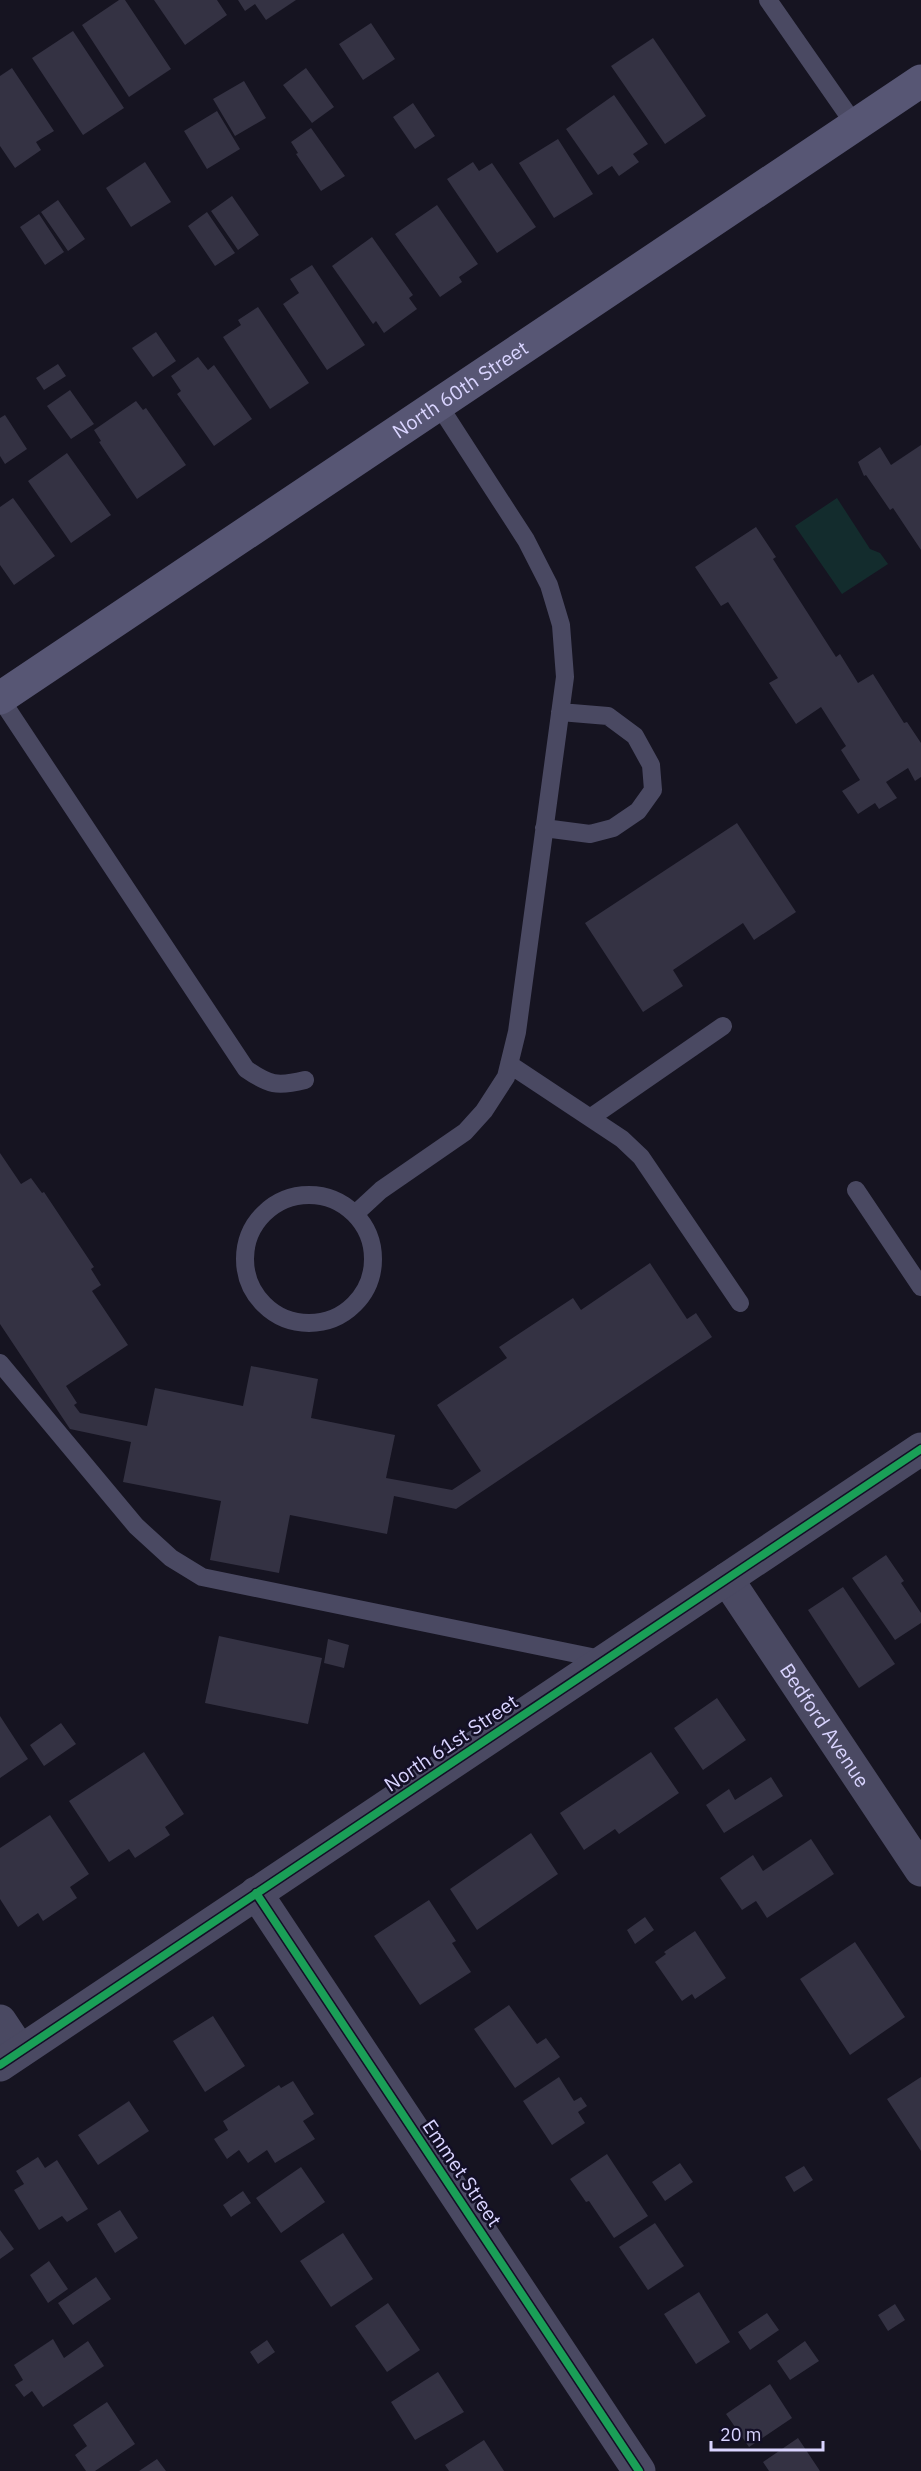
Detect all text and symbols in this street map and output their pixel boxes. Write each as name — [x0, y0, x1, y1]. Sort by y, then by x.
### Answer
street label: North 60th Street — [387, 334, 533, 444]
street label: Bedford Avenue — [774, 1658, 876, 1792]
street label: North 61st Street — [378, 1688, 523, 1797]
street label: Emmet Street — [417, 2114, 508, 2232]
scale bar — [711, 2414, 824, 2452]
text: 20 m — [720, 2423, 762, 2446]

